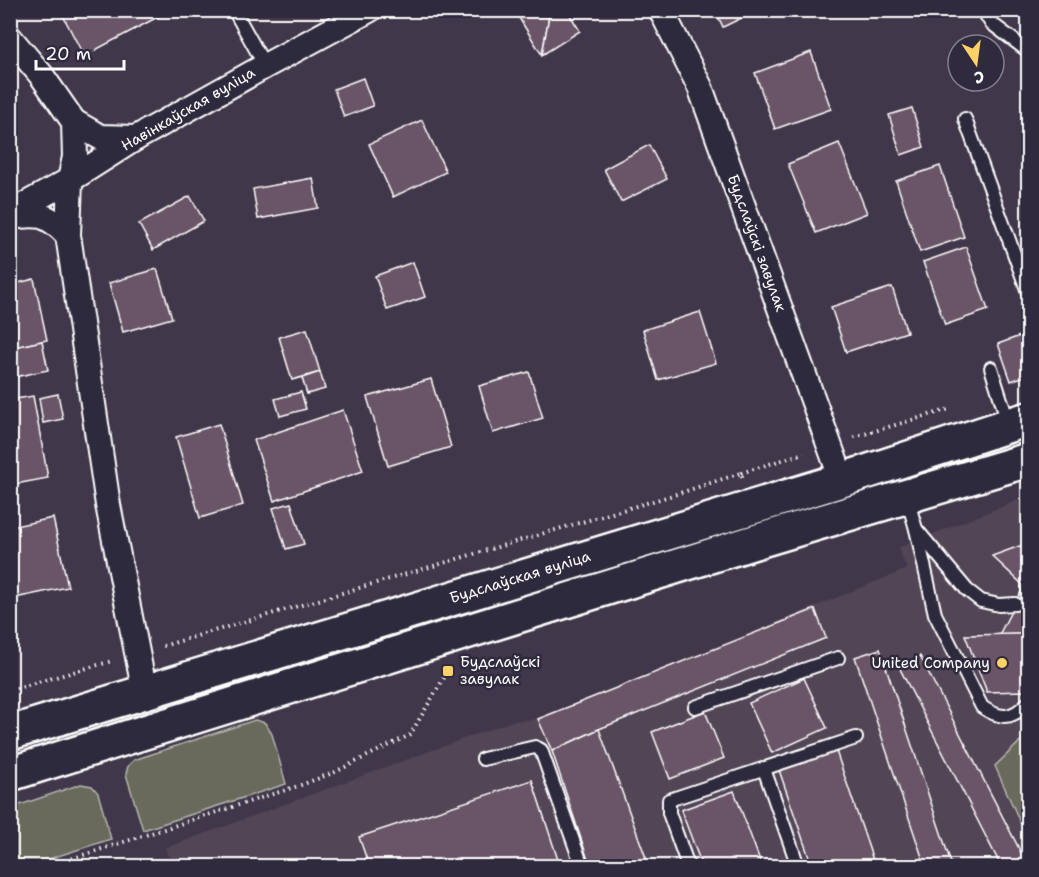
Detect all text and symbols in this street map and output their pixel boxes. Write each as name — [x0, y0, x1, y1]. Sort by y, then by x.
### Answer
scale bar — [36, 33, 124, 71]
north arrow — [946, 33, 1006, 93]
text: 20 m — [45, 42, 91, 66]
street label: Навінкаўская вуліца — [117, 62, 259, 156]
text: С — [972, 66, 986, 89]
street label: Будслаўскі завулак — [723, 172, 791, 314]
street label: Будслаўская вуліца — [447, 546, 594, 608]
place label: Будслаўскі завулак — [460, 652, 540, 689]
place label: United Company — [872, 653, 990, 673]
marker: United Company — [995, 656, 1009, 670]
marker: Будслаўскі завулак — [441, 664, 455, 678]

